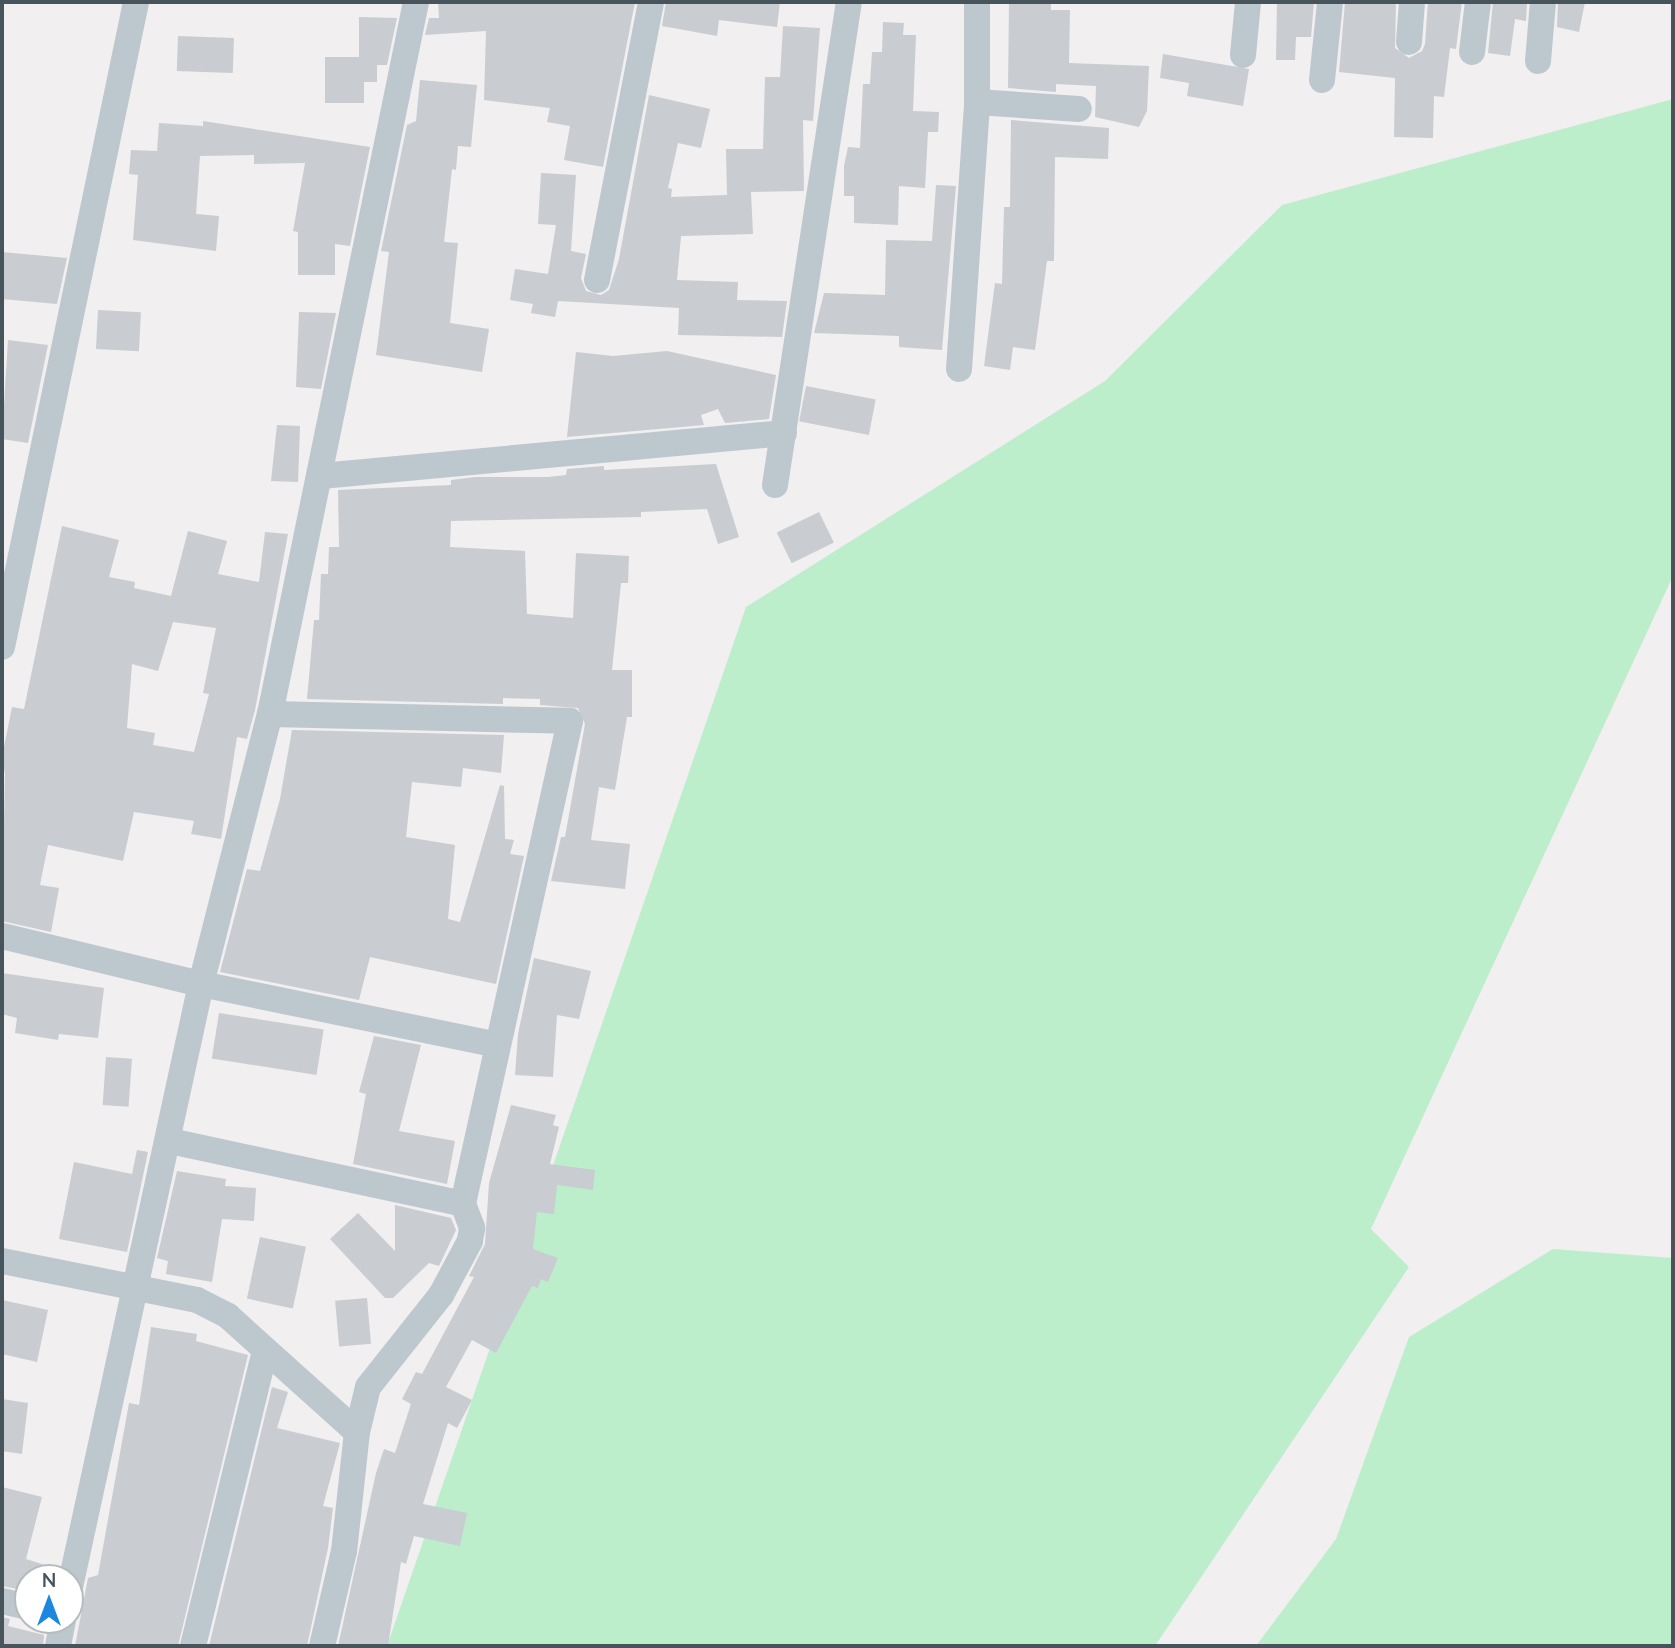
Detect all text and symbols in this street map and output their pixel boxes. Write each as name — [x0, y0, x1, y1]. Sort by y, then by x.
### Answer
north arrow — [14, 1564, 84, 1634]
text: N — [42, 1568, 56, 1591]

